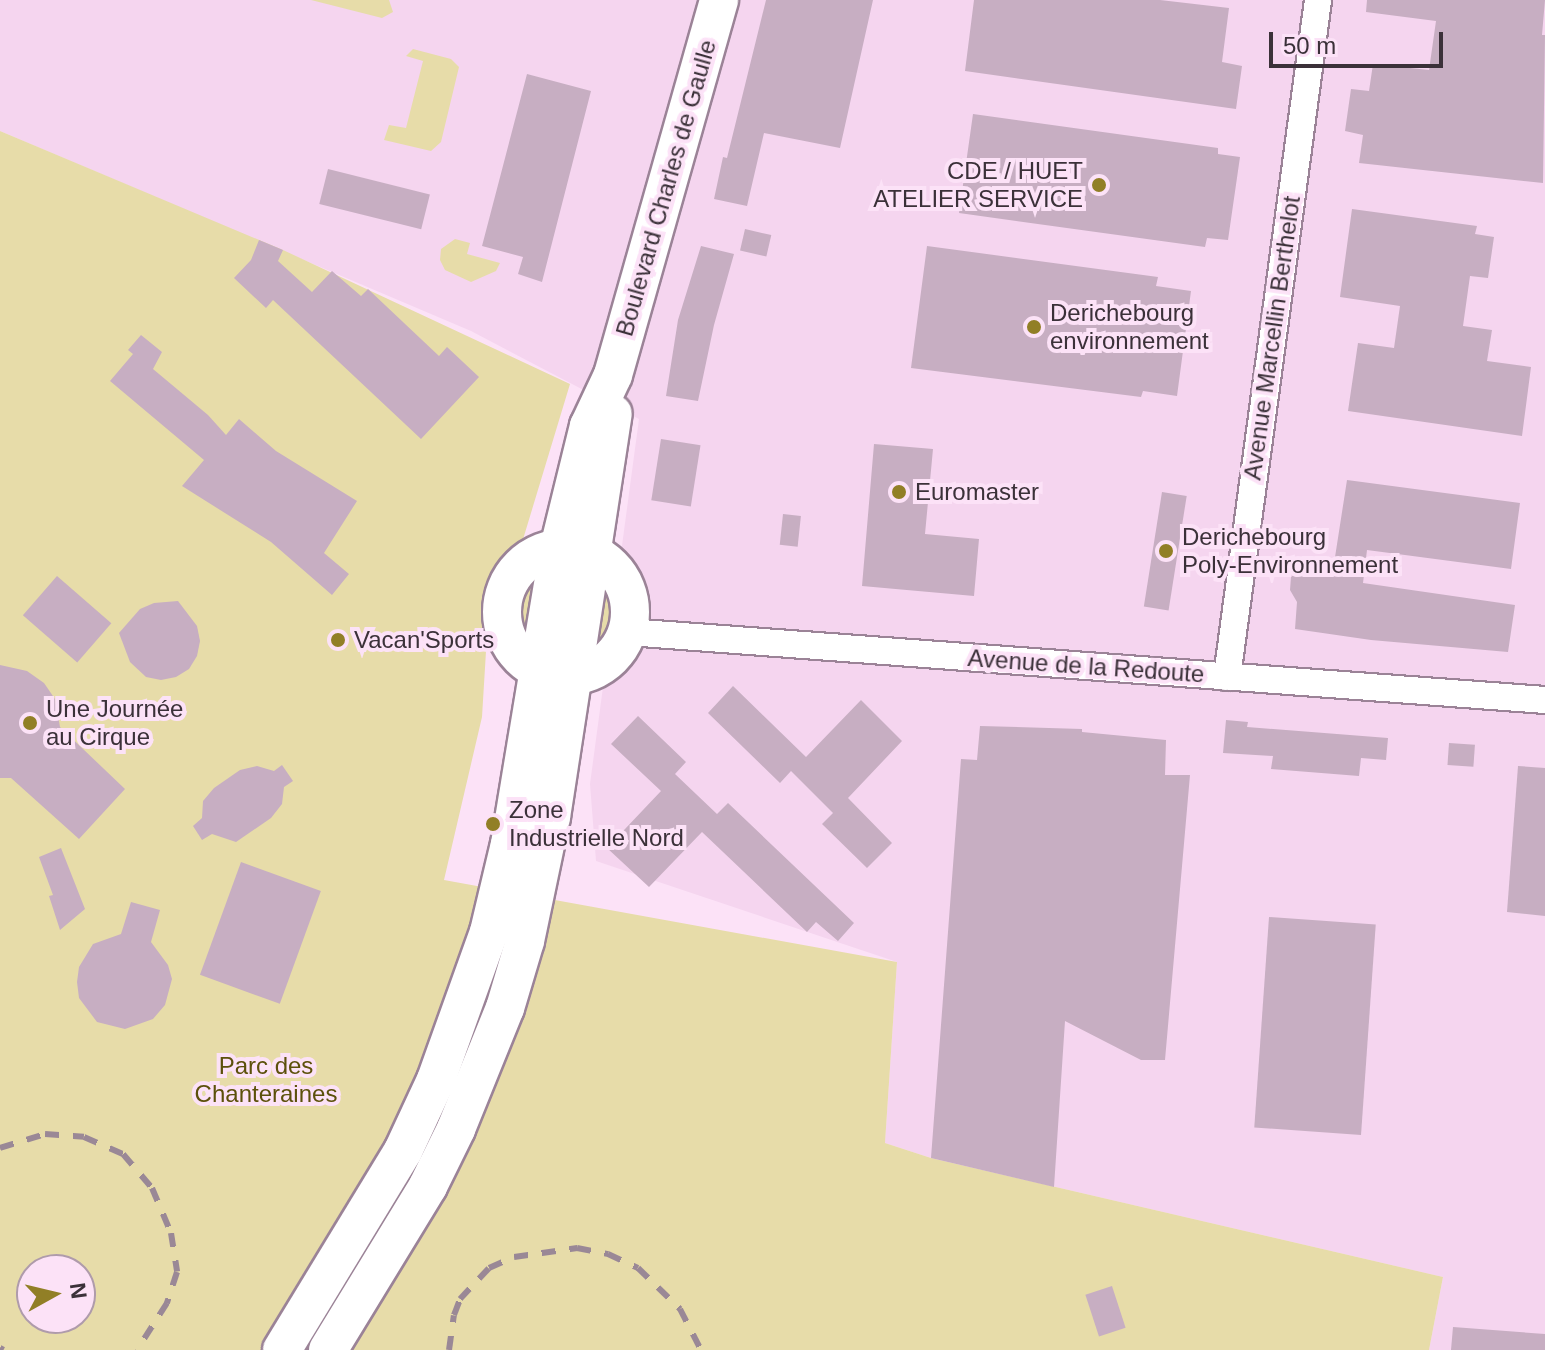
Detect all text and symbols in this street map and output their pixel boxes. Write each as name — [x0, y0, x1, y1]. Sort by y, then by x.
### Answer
scale bar — [1273, 16, 1447, 66]
text: 50 m — [1283, 32, 1336, 59]
street label: Boulevard Charles de Gaulle — [610, 37, 722, 339]
place label: CDE / HUET ATELIER SERVICE — [873, 157, 1083, 213]
marker: CDE / HUET ATELIER SERVICE — [1090, 176, 1108, 194]
street label: Avenue Marcellin Berthelot — [1238, 194, 1306, 482]
place label: Derichebourg environnement — [1050, 299, 1209, 355]
marker: Derichebourg environnement — [1025, 318, 1043, 336]
place label: Euromaster — [915, 478, 1039, 506]
marker: Euromaster — [890, 483, 908, 501]
place label: Derichebourg Poly-Environnement — [1182, 523, 1398, 579]
marker: Derichebourg Poly-Environnement — [1157, 542, 1175, 560]
place label: Vacan'Sports — [354, 626, 494, 654]
marker: Vacan'Sports — [329, 631, 347, 649]
street label: Avenue de la Redoute — [967, 643, 1205, 689]
place label: Une Journée au Cirque — [46, 695, 183, 751]
marker: Une Journée au Cirque — [21, 714, 39, 732]
place label: Zone Industrielle Nord — [509, 796, 684, 852]
marker: Zone Industrielle Nord — [484, 815, 502, 833]
park label: Parc des Chanteraines — [195, 1052, 337, 1108]
north arrow — [16, 1254, 96, 1334]
text: N — [65, 1281, 92, 1300]

